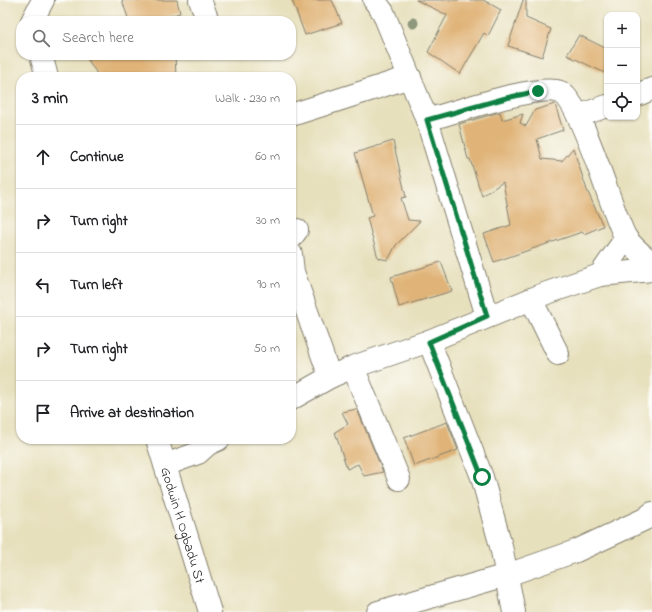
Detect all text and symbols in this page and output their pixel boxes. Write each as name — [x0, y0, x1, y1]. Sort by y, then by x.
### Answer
map controls — [604, 12, 640, 120]
button: + — [604, 12, 640, 48]
search box — [16, 16, 296, 60]
icon: search — [30, 27, 52, 49]
text: Search here — [62, 27, 134, 49]
button: − — [604, 48, 640, 84]
route end — [529, 82, 547, 100]
button: locate — [604, 84, 640, 120]
text: 3 min — [32, 86, 68, 111]
text: Walk · 230 m — [215, 89, 280, 108]
icon: ahead — [32, 146, 54, 168]
text: Continue — [70, 146, 124, 168]
text: 60 m — [255, 147, 280, 166]
icon: right — [32, 210, 54, 232]
text: Turn right — [70, 210, 128, 232]
text: 30 m — [256, 211, 280, 230]
icon: left — [32, 274, 54, 296]
text: Turn left — [70, 274, 123, 296]
text: 90 m — [257, 275, 280, 294]
icon: right — [32, 338, 54, 360]
text: Turn right — [70, 338, 128, 360]
text: 50 m — [254, 339, 280, 358]
icon: arrive — [32, 402, 54, 424]
text: Arrive at destination — [70, 402, 194, 424]
street label: Godwin H Ogbadu St — [154, 465, 210, 587]
route start — [473, 468, 491, 486]

